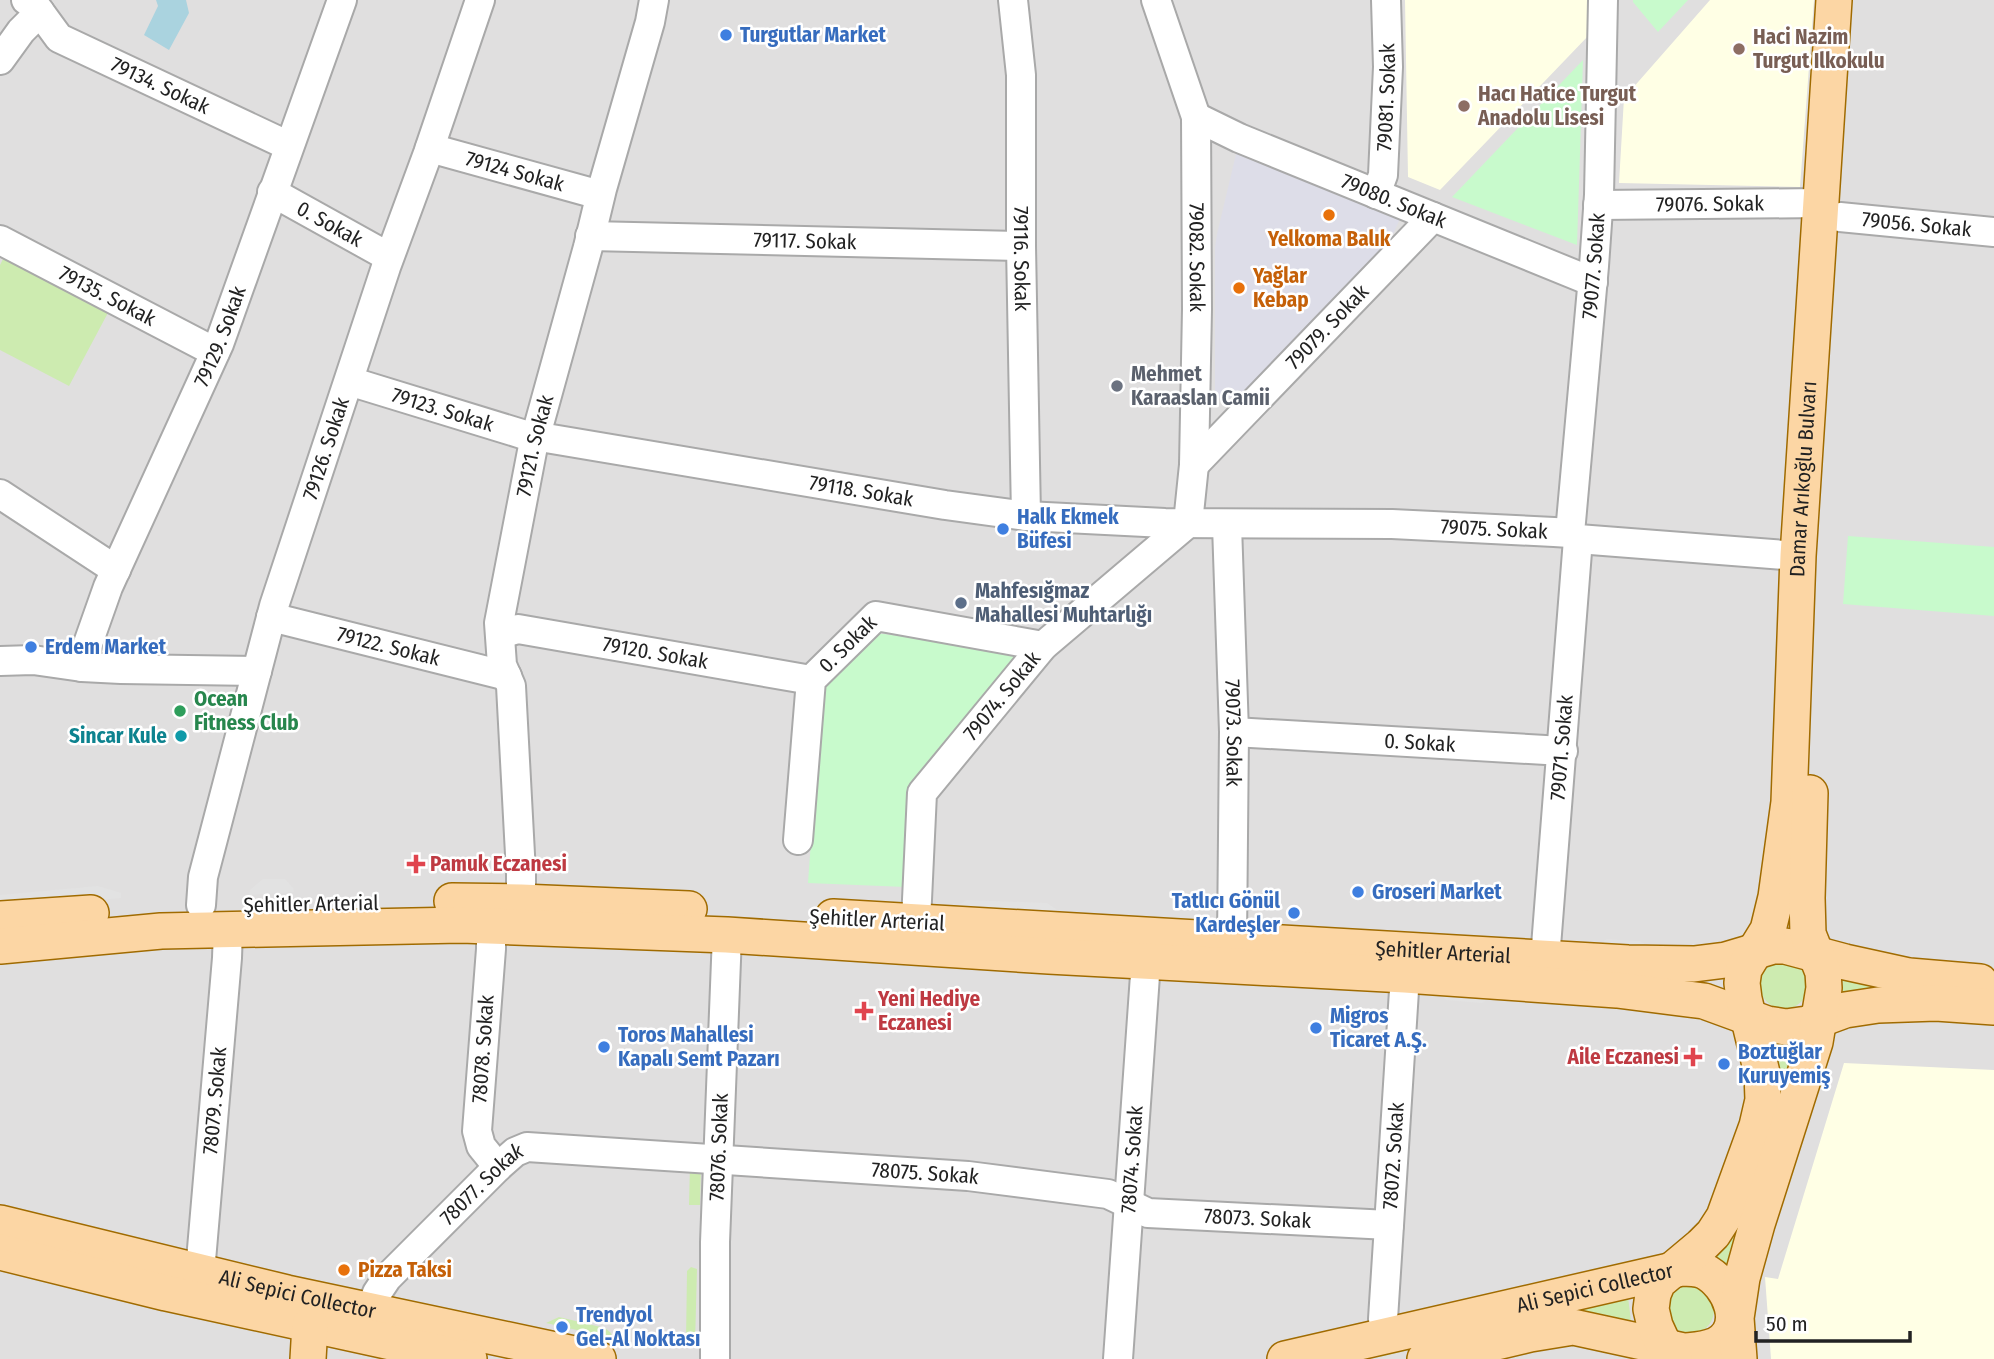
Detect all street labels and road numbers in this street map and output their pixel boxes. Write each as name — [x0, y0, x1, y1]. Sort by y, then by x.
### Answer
street label: 79081. Sokak — [1371, 43, 1401, 152]
street label: 79134. Sokak — [107, 51, 214, 120]
street label: 79124 Sokak — [463, 145, 567, 198]
street label: 79080. Sokak — [1337, 168, 1450, 234]
street label: 79076. Sokak — [1656, 191, 1764, 217]
street label: 0. Sokak — [292, 195, 367, 253]
street label: 79082. Sokak — [1183, 203, 1210, 312]
street label: 79116. Sokak — [1008, 206, 1035, 312]
street label: 79056. Sokak — [1861, 206, 1973, 243]
street label: 79077. Sokak — [1576, 212, 1611, 320]
street label: 79117. Sokak — [753, 227, 857, 255]
street label: 79135. Sokak — [54, 260, 160, 332]
street label: 79079. Sokak — [1280, 279, 1374, 375]
street label: 79129. Sokak — [188, 282, 252, 391]
street label: Damar Arıkoğlu Bulvarı — [1784, 380, 1822, 578]
street label: 79123. Sokak — [388, 382, 497, 438]
street label: 79121. Sokak — [511, 392, 560, 499]
street label: 79126. Sokak — [297, 394, 355, 503]
street label: 79118. Sokak — [807, 469, 915, 513]
street label: 79075. Sokak — [1440, 513, 1549, 545]
street label: 0. Sokak — [813, 609, 882, 678]
street label: 79122. Sokak — [334, 621, 443, 672]
street label: 79120. Sokak — [600, 631, 710, 675]
street label: 79074. Sokak — [958, 646, 1046, 746]
street label: 79073. Sokak — [1219, 679, 1247, 787]
street label: 79071. Sokak — [1544, 694, 1579, 801]
street label: 0. Sokak — [1383, 728, 1456, 758]
street label: Şehitler Arterial — [243, 890, 379, 918]
street label: Şehitler Arterial — [809, 903, 946, 937]
street label: Şehitler Arterial — [1375, 935, 1512, 969]
street label: 78078. Sokak — [466, 994, 500, 1104]
street label: 78079. Sokak — [197, 1045, 232, 1156]
street label: 78076. Sokak — [704, 1092, 734, 1202]
street label: 78072. Sokak — [1377, 1101, 1410, 1210]
street label: 78074. Sokak — [1115, 1105, 1149, 1214]
street label: 78077. Sokak — [435, 1137, 527, 1230]
street label: 78075. Sokak — [871, 1157, 980, 1190]
street label: 78073. Sokak — [1203, 1203, 1312, 1234]
street label: Ali Sepici Collector — [1514, 1257, 1676, 1318]
street label: Ali Sepici Collector — [216, 1264, 379, 1325]

